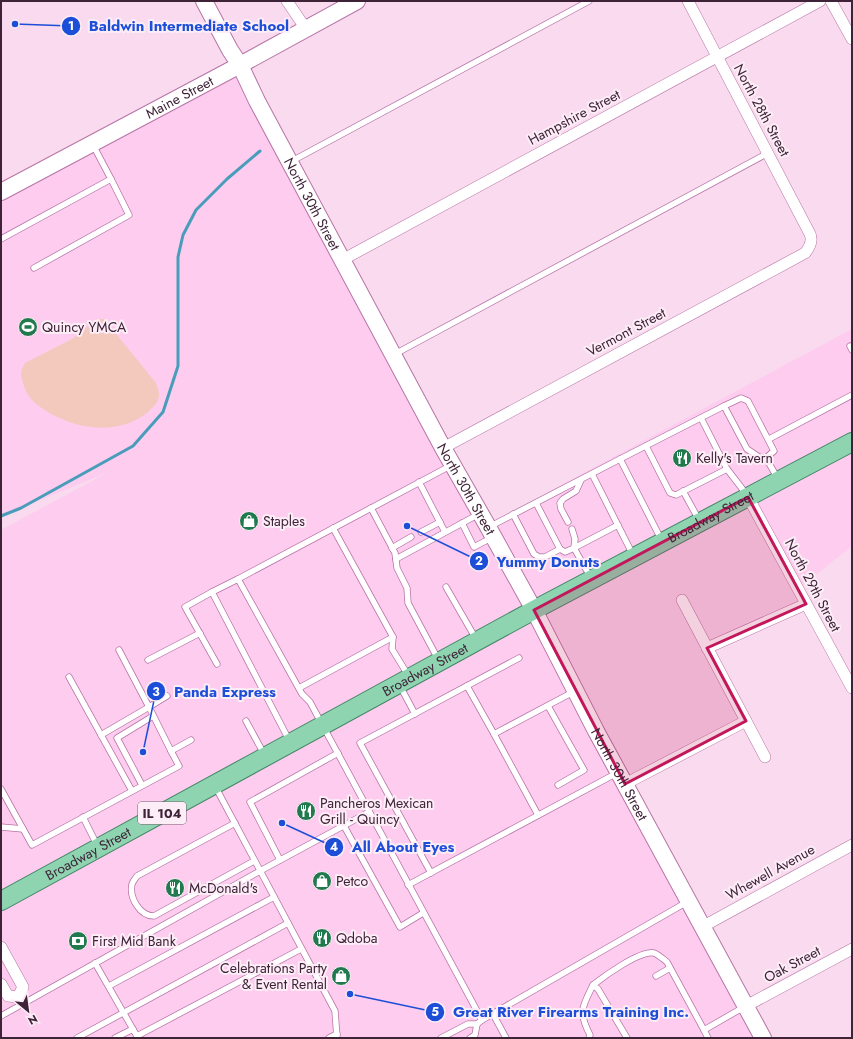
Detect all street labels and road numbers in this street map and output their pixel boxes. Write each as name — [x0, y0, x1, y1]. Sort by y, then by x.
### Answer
street label: North 28th Street — [729, 60, 795, 160]
street label: Maine Street — [142, 71, 217, 123]
street label: Hampshire Street — [524, 84, 624, 150]
street label: North 30th Street — [279, 154, 346, 254]
street label: Vermont Street — [583, 302, 670, 361]
street label: North 30th Street — [432, 439, 501, 539]
street label: Broadway Street — [664, 485, 758, 548]
street label: North 29th Street — [780, 535, 846, 636]
street label: Broadway Street — [379, 638, 472, 701]
street label: North 30th Street — [586, 724, 653, 825]
road number: IL 104 — [138, 802, 186, 824]
street label: Broadway Street — [41, 822, 135, 885]
street label: Whewell Avenue — [722, 839, 818, 905]
street label: Oak Street — [760, 940, 824, 987]

